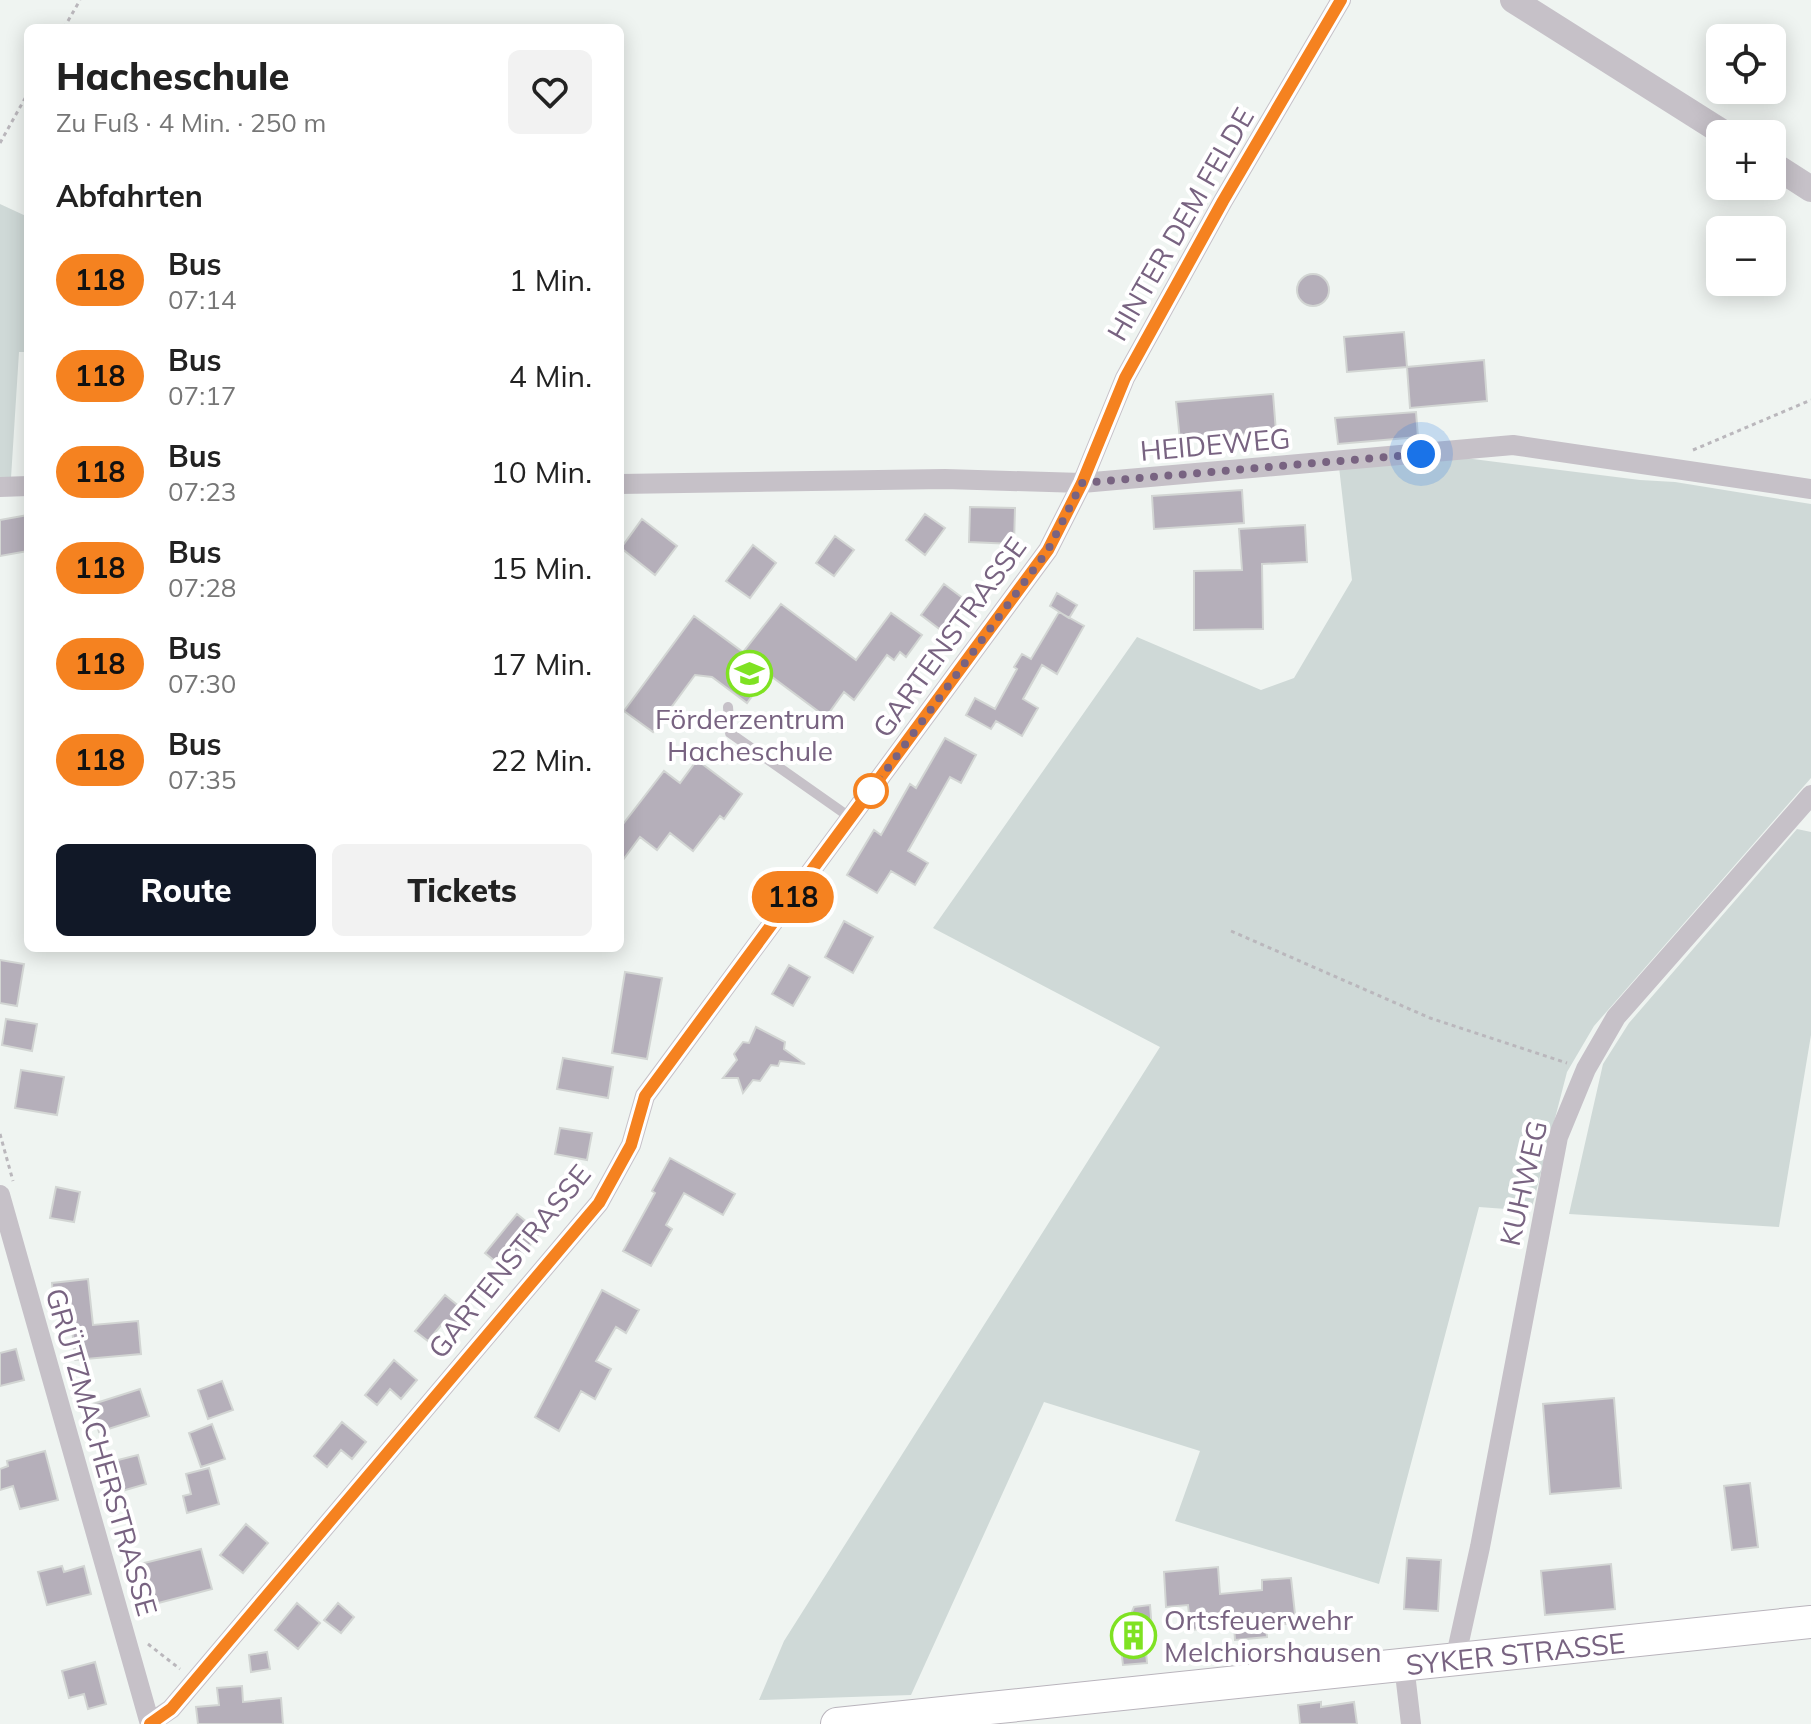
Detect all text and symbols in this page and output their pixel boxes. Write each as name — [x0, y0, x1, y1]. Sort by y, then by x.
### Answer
map controls — [1706, 24, 1786, 296]
button: locate — [1706, 24, 1786, 104]
button: heart — [508, 50, 592, 134]
text: Hacheschule — [56, 52, 289, 100]
street label: HINTER DEM FELDE — [1099, 101, 1261, 347]
text: Zu Fuß · 4 Min. · 250 m — [56, 106, 326, 139]
button: + — [1706, 120, 1786, 200]
text: Abfahrten — [56, 177, 203, 215]
button: − — [1706, 216, 1786, 296]
text: Bus — [168, 245, 222, 283]
text: 1 Min. — [509, 261, 592, 299]
text: 118 — [75, 262, 125, 297]
text: 07:14 — [168, 283, 236, 316]
text: Bus — [168, 341, 222, 379]
text: 4 Min. — [509, 357, 592, 395]
text: 118 — [75, 358, 125, 393]
text: 07:17 — [168, 379, 236, 412]
street label: HEIDEWEG — [1139, 420, 1291, 468]
your location — [1401, 434, 1441, 474]
text: Bus — [168, 437, 222, 475]
text: 10 Min. — [491, 453, 592, 491]
text: 118 — [75, 454, 125, 489]
text: 07:23 — [168, 475, 236, 508]
street label: GARTENSTRASSE — [865, 530, 1033, 744]
text: Bus — [168, 533, 222, 571]
text: 15 Min. — [491, 549, 592, 587]
text: 118 — [75, 550, 125, 585]
text: 07:28 — [168, 571, 236, 604]
text: Bus — [168, 629, 222, 667]
text: 17 Min. — [491, 645, 592, 683]
text: 118 — [75, 646, 125, 681]
school or university icon: Förderzentrum Hacheschule — [726, 650, 774, 698]
text: 07:30 — [168, 667, 236, 700]
place label: Förderzentrum Hacheschule — [655, 701, 845, 768]
text: Bus — [168, 725, 222, 763]
text: 22 Min. — [491, 741, 592, 779]
text: 118 — [75, 742, 125, 777]
text: 07:35 — [168, 763, 236, 796]
unlabelled marker — [854, 774, 888, 808]
button: Route — [56, 844, 316, 936]
button: Tickets — [332, 844, 592, 936]
line badge: 118 — [747, 871, 839, 923]
text: 118 — [768, 879, 818, 914]
street label: KUHWEG — [1492, 1117, 1554, 1249]
street label: GARTENSTRASSE — [420, 1157, 598, 1365]
street label: GRÜTZMACHERSTRASSE — [38, 1284, 166, 1620]
place label: Ortsfeuerwehr Melchiorshausen — [1164, 1602, 1382, 1669]
building icon: Ortsfeuerwehr Melchiorshausen — [1109, 1611, 1157, 1659]
street label: SYKER STRASSE — [1404, 1624, 1627, 1682]

